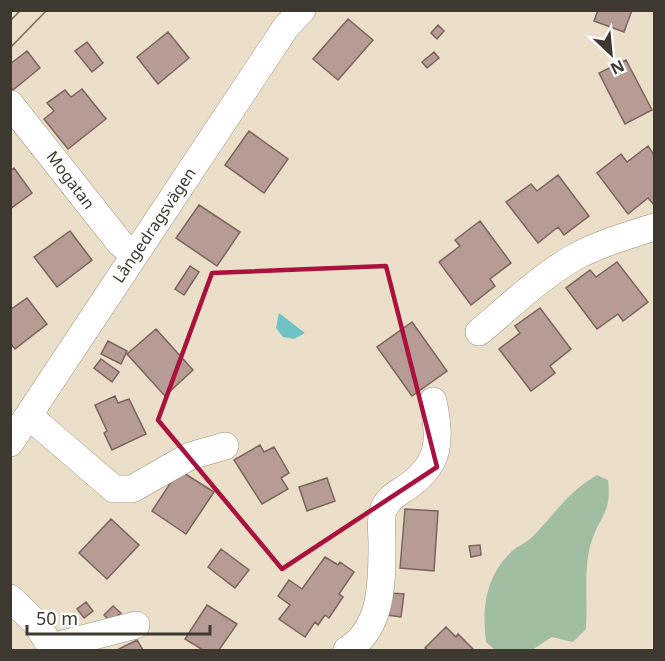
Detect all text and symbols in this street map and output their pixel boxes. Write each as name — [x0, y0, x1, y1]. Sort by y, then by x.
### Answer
north arrow — [581, 24, 641, 84]
text: N — [607, 55, 628, 80]
street label: Mogatan — [42, 146, 100, 214]
street label: Långedragsvägen — [107, 163, 201, 287]
scale bar — [27, 598, 210, 636]
text: 50 m — [36, 606, 78, 630]

